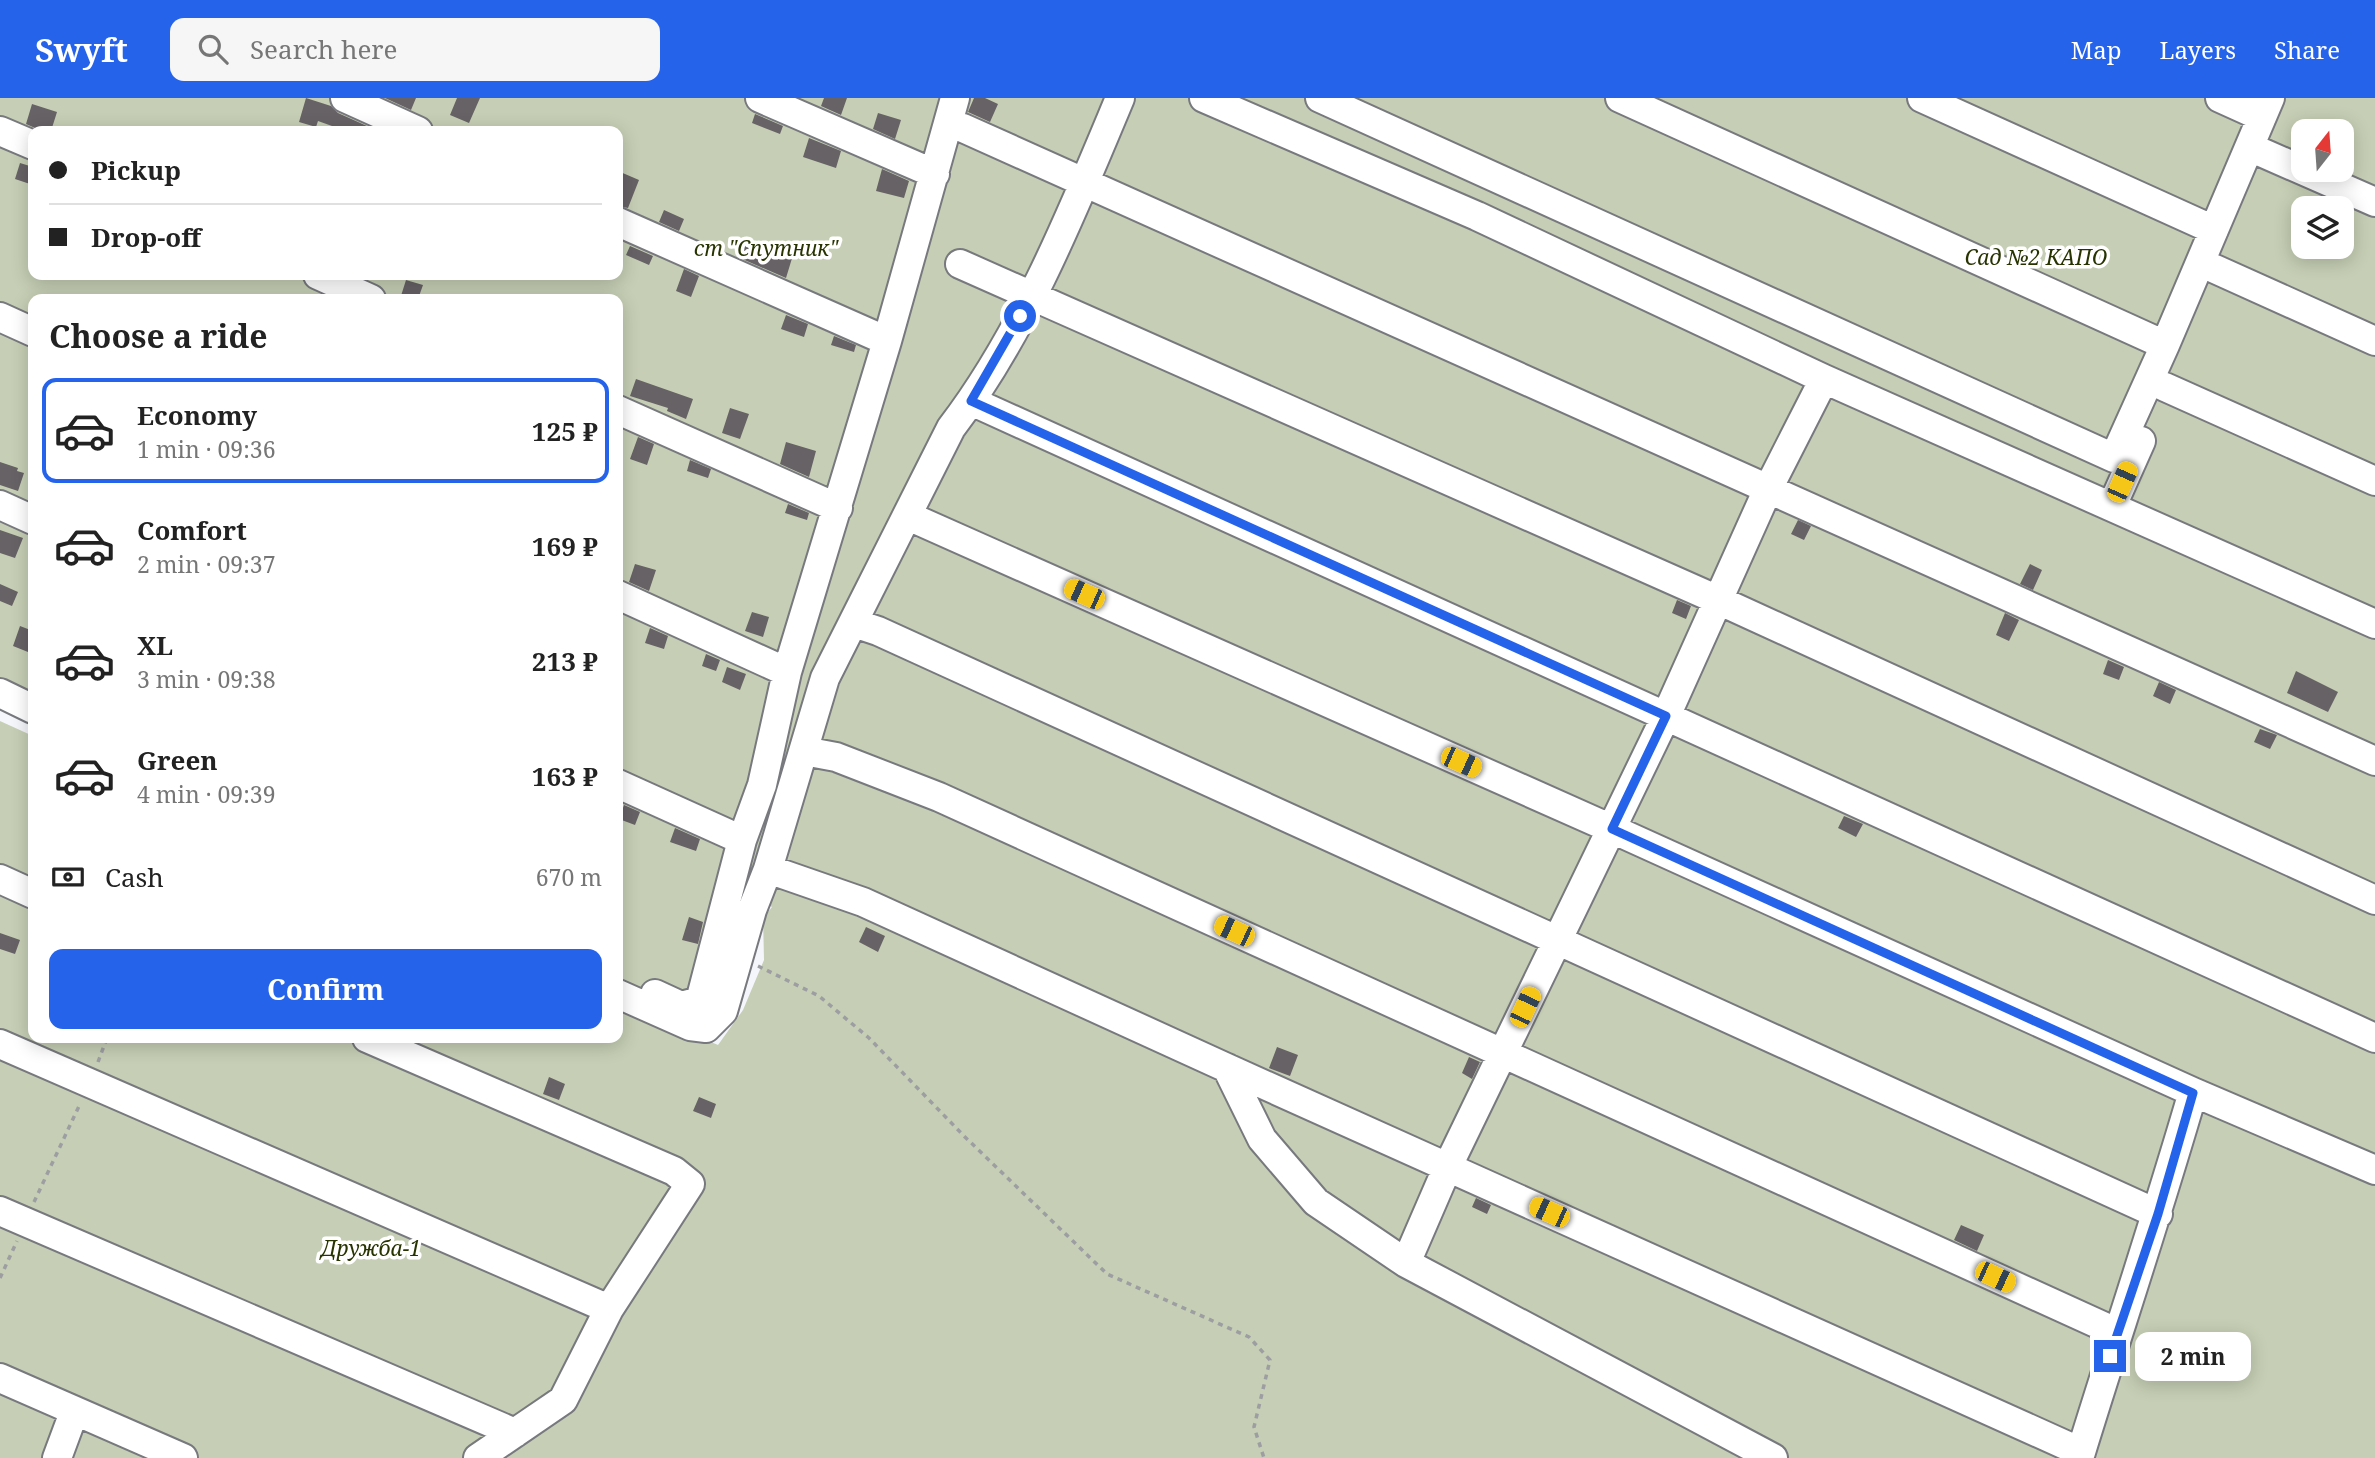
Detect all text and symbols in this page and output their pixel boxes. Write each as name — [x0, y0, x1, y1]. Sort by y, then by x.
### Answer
search box — [170, 18, 660, 81]
text: Swyft — [35, 27, 128, 72]
icon: search — [194, 30, 232, 68]
text: Search here — [250, 31, 398, 67]
text: Map — [2071, 33, 2122, 66]
text: Layers — [2160, 33, 2236, 66]
text: Share — [2274, 33, 2340, 66]
north arrow — [2291, 119, 2354, 182]
map controls — [2291, 119, 2354, 259]
text: Pickup — [91, 152, 181, 188]
button: layers — [2291, 196, 2354, 259]
text: Drop-off — [91, 219, 201, 255]
park label: ст "Спутник" — [694, 234, 840, 262]
park label: Сад №2 КАПО — [1965, 243, 2107, 271]
route start — [1004, 300, 1036, 332]
text: Choose a ride — [49, 314, 268, 357]
text: Economy — [137, 397, 257, 433]
icon: car — [53, 399, 116, 462]
text: 125 ₽ — [532, 413, 598, 449]
text: 1 min · 09:36 — [137, 433, 275, 465]
car — [2104, 459, 2141, 505]
text: Comfort — [137, 512, 247, 548]
icon: car — [53, 514, 116, 577]
text: 169 ₽ — [532, 528, 598, 564]
text: 2 min · 09:37 — [137, 548, 275, 580]
car — [1061, 576, 1108, 612]
text: XL — [137, 627, 173, 663]
icon: car — [53, 629, 116, 692]
text: 213 ₽ — [532, 643, 598, 679]
text: 3 min · 09:38 — [137, 663, 275, 695]
text: Green — [137, 742, 218, 778]
icon: car — [53, 744, 116, 807]
car — [1438, 744, 1485, 780]
text: 163 ₽ — [532, 758, 598, 794]
text: 4 min · 09:39 — [137, 778, 275, 810]
icon: cash — [49, 858, 87, 896]
text: Cash — [105, 859, 164, 895]
text: 670 m — [536, 861, 602, 893]
car — [1211, 913, 1258, 949]
button: Confirm — [49, 949, 602, 1029]
car — [1507, 984, 1544, 1030]
car — [1526, 1194, 1573, 1230]
park label: Дружба-1 — [319, 1234, 421, 1262]
car — [1972, 1259, 2019, 1295]
callout: 2 min — [2134, 1332, 2250, 1380]
route end — [2094, 1340, 2126, 1372]
text: 2 min — [2160, 1340, 2226, 1372]

